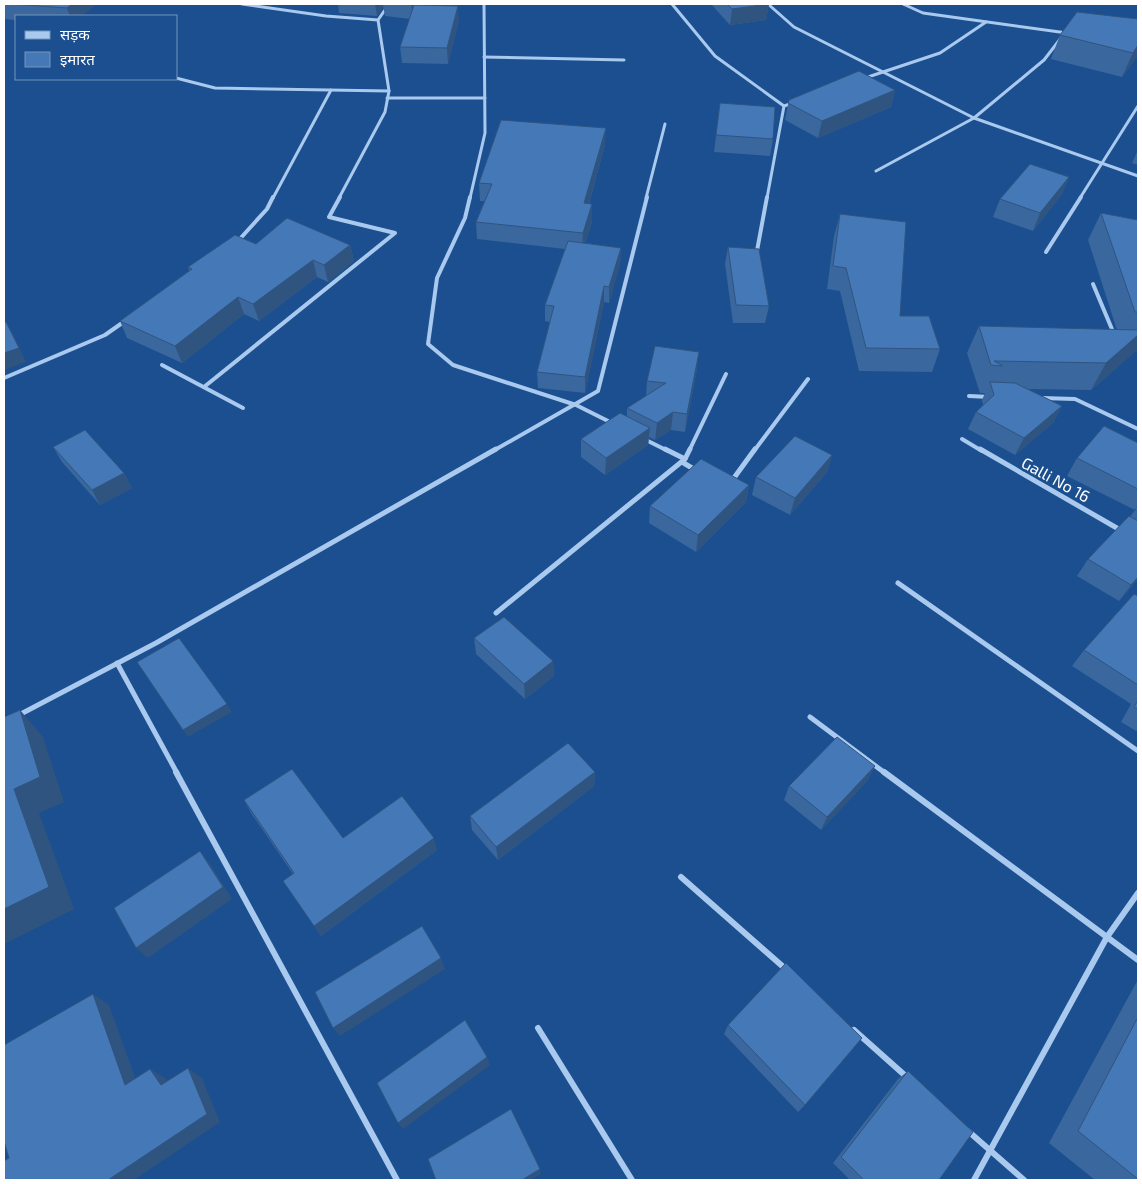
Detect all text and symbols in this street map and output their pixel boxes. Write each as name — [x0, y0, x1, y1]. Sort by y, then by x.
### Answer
legend — [15, 15, 178, 80]
text: सड़क — [60, 25, 90, 43]
text: इमारत — [60, 50, 95, 68]
street label: Galli No 16 — [1018, 452, 1094, 506]

